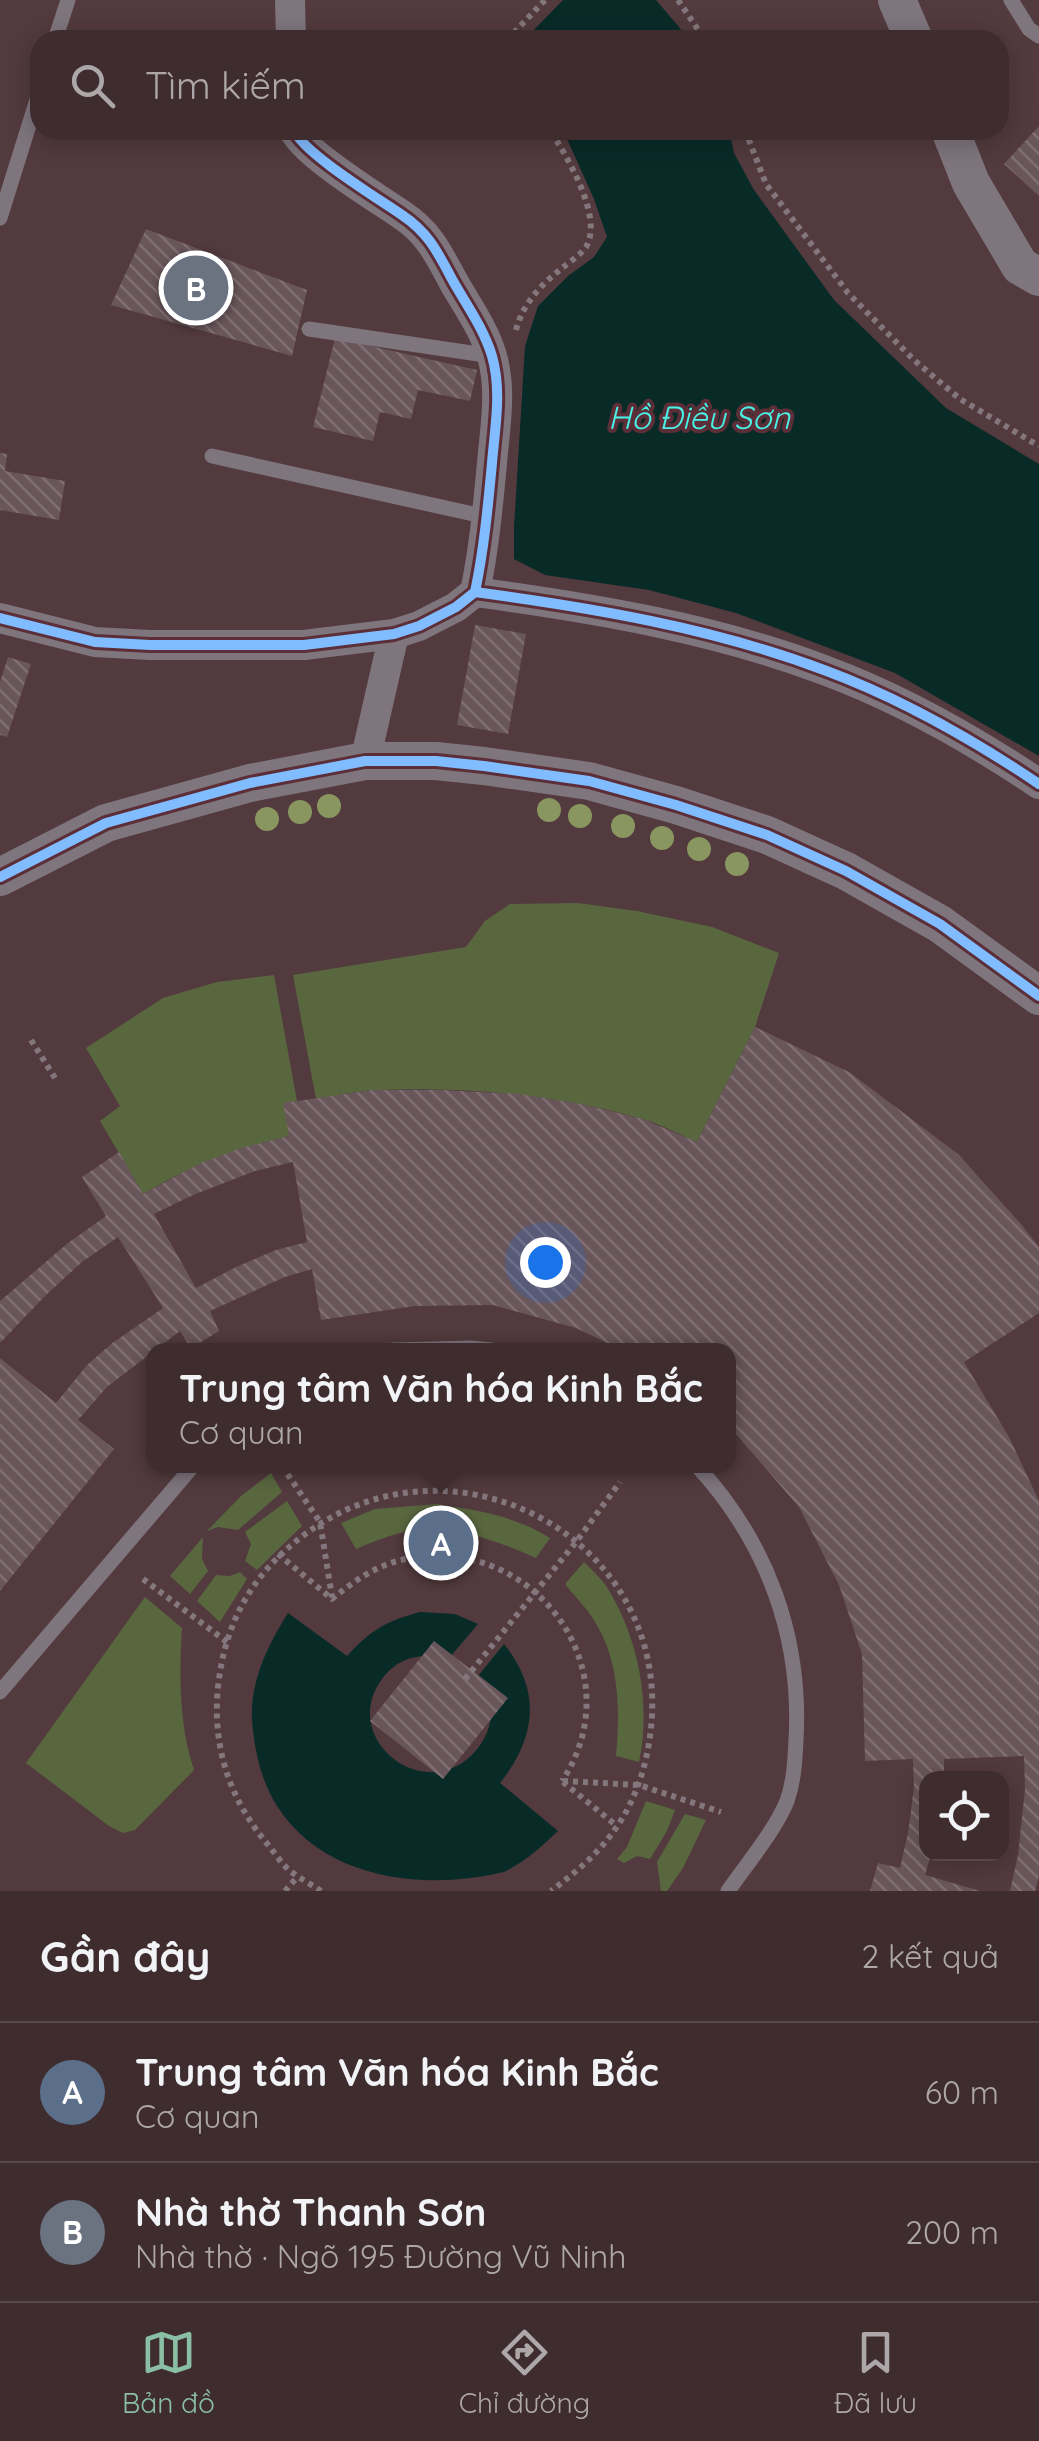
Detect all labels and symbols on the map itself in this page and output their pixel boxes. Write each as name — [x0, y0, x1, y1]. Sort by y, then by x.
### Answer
pin: B — [164, 250, 228, 326]
water label: Hồ Điều Sơn — [608, 397, 791, 437]
your location — [520, 1237, 571, 1288]
pin: A — [408, 1506, 474, 1580]

